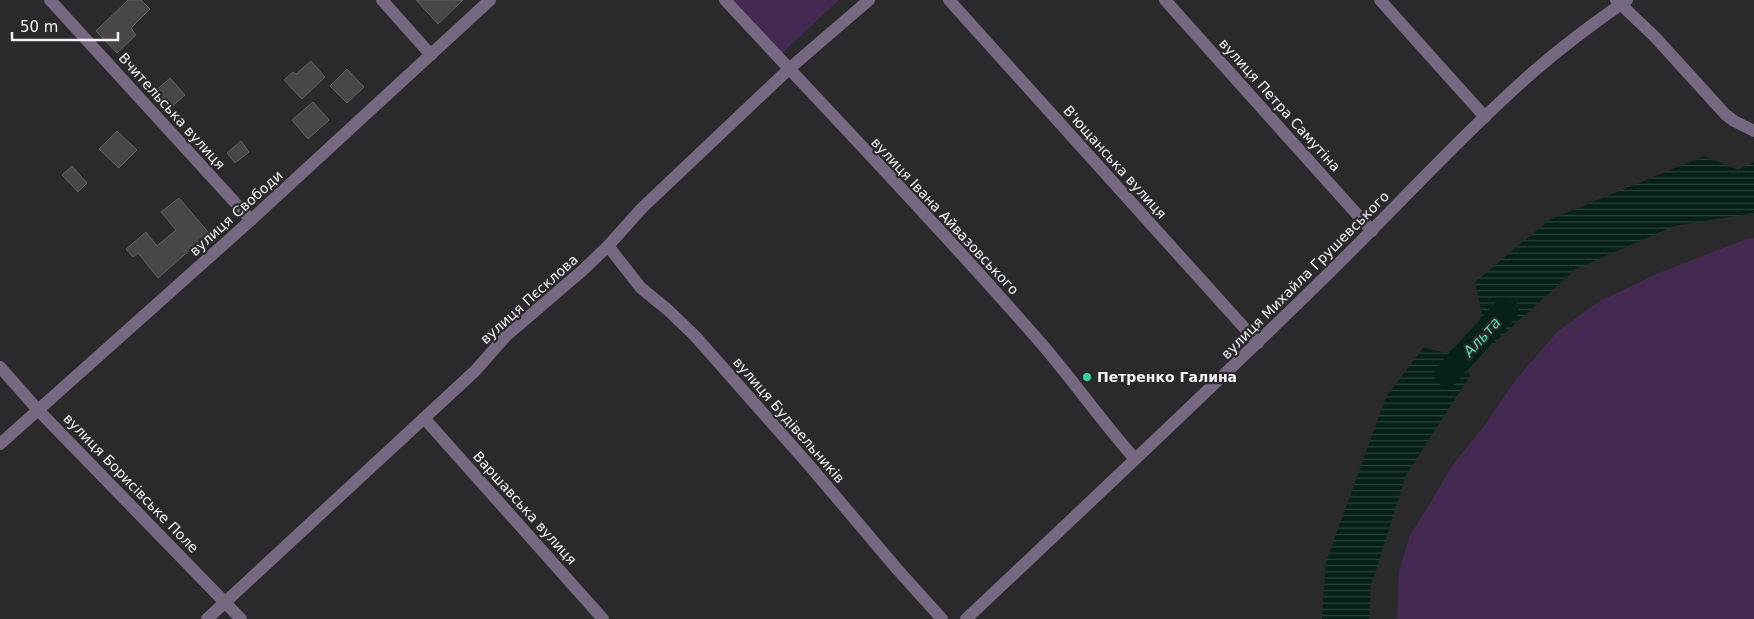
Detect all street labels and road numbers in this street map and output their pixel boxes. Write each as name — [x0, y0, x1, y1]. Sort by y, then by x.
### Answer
street label: вулиця Петра Самутіна — [1216, 35, 1344, 175]
street label: Вчительська вулиця — [116, 50, 228, 172]
street label: В'ющанська вулиця — [1060, 102, 1170, 222]
street label: вулиця Івана Айвазовського — [868, 134, 1022, 298]
street label: вулиця Свободи — [186, 167, 286, 259]
street label: вулиця Михайла Грушевського — [1218, 188, 1392, 362]
street label: вулиця Пєсклова — [477, 251, 581, 347]
street label: вулиця Будівельників — [730, 354, 848, 486]
street label: вулиця Борисівське Поле — [60, 410, 202, 556]
street label: Варшавська вулиця — [470, 448, 580, 568]

